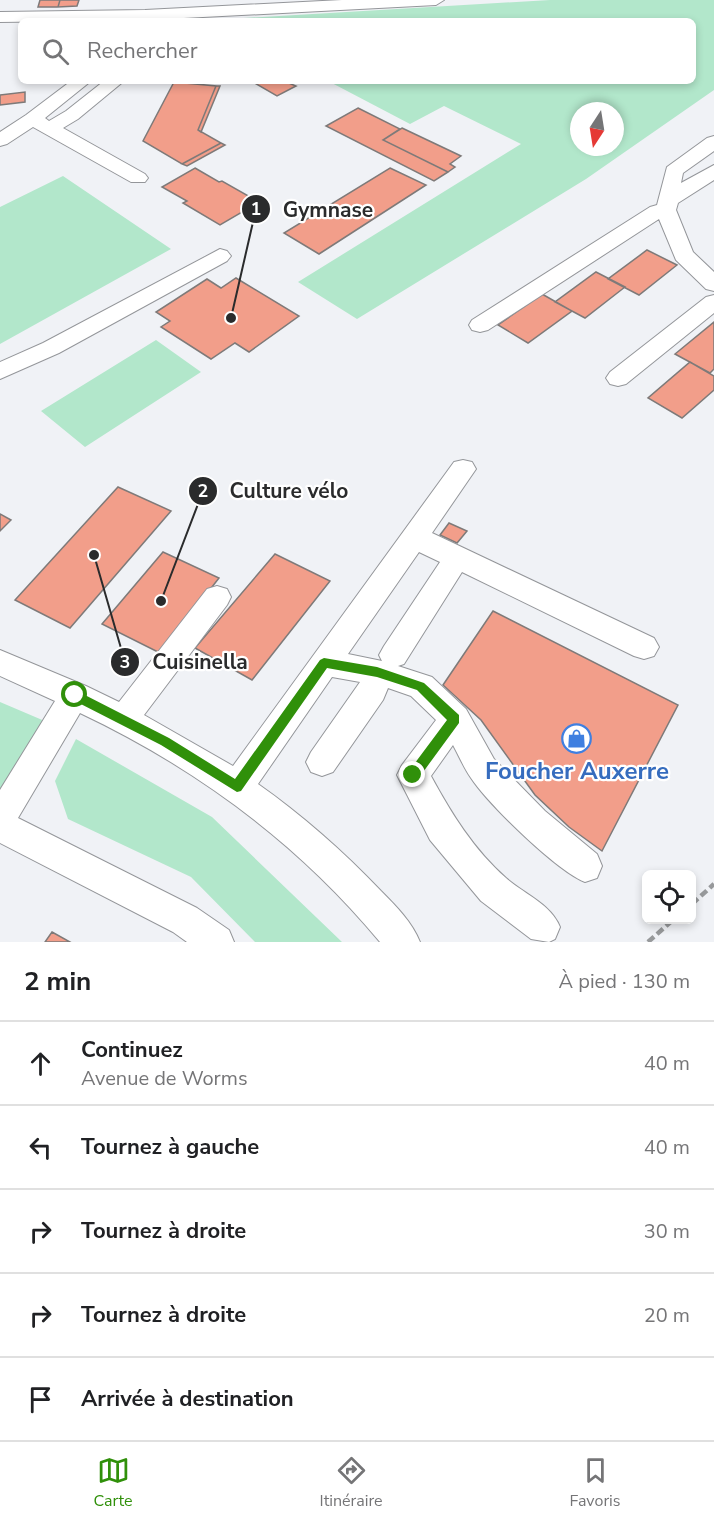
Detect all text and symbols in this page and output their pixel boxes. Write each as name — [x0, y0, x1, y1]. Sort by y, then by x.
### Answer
search box — [18, 18, 696, 84]
icon: search — [39, 35, 72, 68]
text: Rechercher — [87, 36, 198, 66]
north arrow — [570, 102, 624, 156]
callout: Gymnase — [241, 190, 385, 229]
text: Gymnase — [283, 196, 373, 224]
text: 1 — [251, 197, 261, 221]
callout: Culture vélo — [188, 471, 361, 510]
text: Culture vélo — [230, 477, 348, 505]
text: 2 — [198, 479, 208, 503]
callout: Cuisinella — [110, 642, 259, 681]
text: Cuisinella — [152, 648, 248, 676]
text: 3 — [120, 650, 130, 674]
route start — [61, 681, 87, 707]
shop icon: Foucher Auxerre — [561, 722, 593, 754]
place label: Foucher Auxerre — [485, 755, 669, 787]
route end — [399, 761, 425, 787]
map controls — [642, 870, 696, 924]
button: locate — [642, 870, 696, 924]
text: 2 min — [24, 964, 91, 999]
text: À pied · 130 m — [559, 968, 690, 995]
text: Continuez — [81, 1035, 183, 1065]
icon: ahead — [24, 1047, 57, 1080]
text: 40 m — [644, 1050, 690, 1077]
text: Avenue de Worms — [81, 1065, 248, 1092]
icon: left — [24, 1131, 57, 1164]
text: Tournez à gauche — [81, 1132, 259, 1162]
text: 40 m — [644, 1134, 690, 1161]
icon: right — [24, 1215, 57, 1248]
text: Tournez à droite — [81, 1216, 246, 1246]
text: 30 m — [644, 1218, 690, 1245]
icon: right — [24, 1299, 57, 1332]
text: Tournez à droite — [81, 1300, 246, 1330]
text: 20 m — [644, 1302, 690, 1329]
icon: arrive — [24, 1383, 57, 1416]
text: Arrivée à destination — [81, 1384, 294, 1414]
tab: Carte — [93, 1454, 133, 1512]
tab: Itinéraire — [320, 1454, 383, 1512]
tab: Favoris — [570, 1454, 621, 1512]

